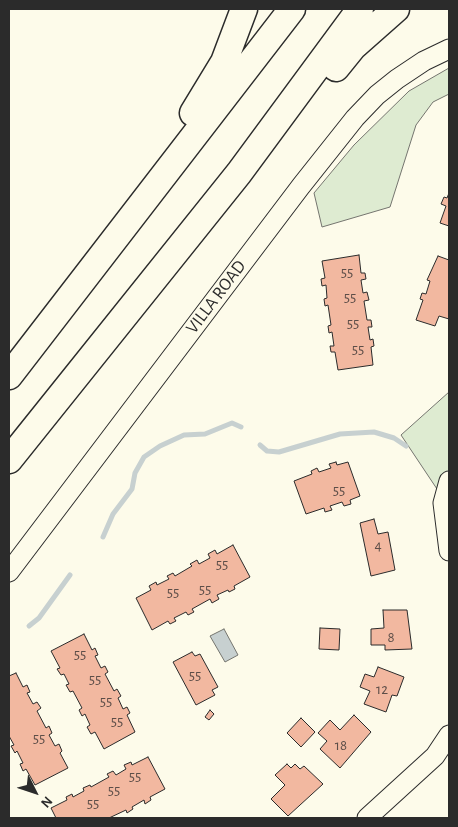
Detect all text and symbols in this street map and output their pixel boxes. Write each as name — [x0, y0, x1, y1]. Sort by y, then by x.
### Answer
street label: VILLA ROAD — [181, 256, 251, 338]
house number: 55 — [341, 263, 353, 281]
house number: 55 — [344, 288, 356, 306]
house number: 55 — [347, 314, 359, 332]
house number: 55 — [352, 340, 364, 358]
house number: 55 — [333, 481, 345, 499]
house number: 4 — [374, 536, 382, 554]
house number: 55 — [216, 555, 228, 573]
house number: 55 — [199, 580, 211, 598]
house number: 55 — [167, 583, 179, 601]
house number: 8 — [387, 628, 395, 646]
house number: 55 — [74, 645, 86, 663]
house number: 55 — [189, 666, 201, 684]
house number: 55 — [89, 670, 101, 688]
house number: 12 — [376, 680, 388, 698]
house number: 55 — [100, 692, 112, 710]
house number: 55 — [111, 712, 123, 730]
house number: 55 — [33, 729, 45, 747]
house number: 18 — [335, 736, 347, 754]
north arrow — [10, 767, 60, 817]
house number: 55 — [129, 767, 141, 785]
house number: 55 — [108, 781, 120, 799]
text: N — [38, 794, 55, 810]
house number: 55 — [87, 794, 99, 812]

